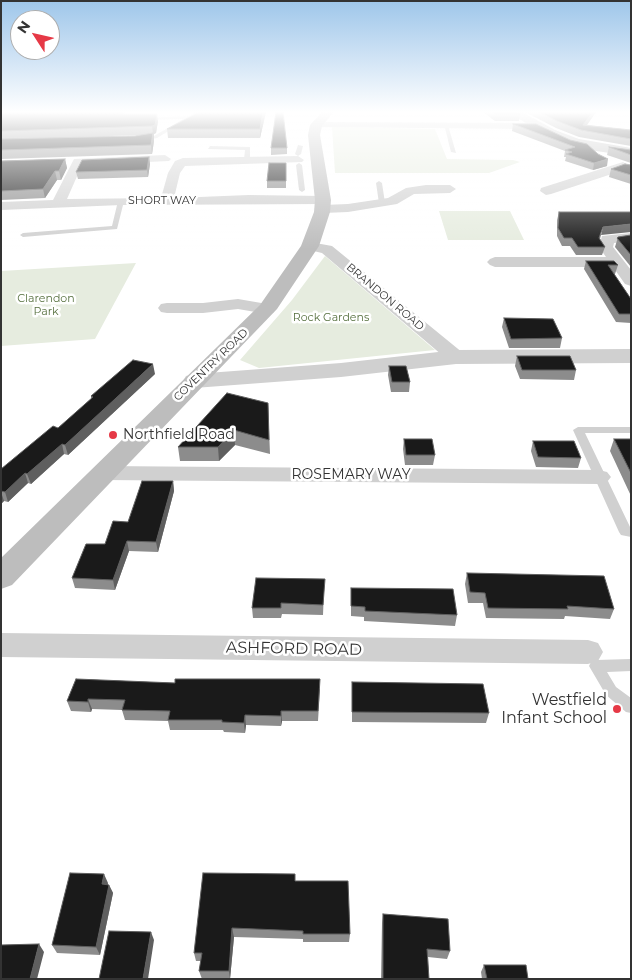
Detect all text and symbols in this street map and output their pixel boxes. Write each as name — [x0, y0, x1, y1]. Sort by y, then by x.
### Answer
north arrow — [10, 10, 60, 60]
text: N — [13, 17, 34, 37]
street label: SHORT WAY — [128, 194, 196, 208]
street label: BRANDON ROAD — [344, 261, 426, 333]
park label: Clarendon Park — [17, 292, 75, 318]
park label: Rock Gardens — [293, 311, 369, 325]
street label: COVENTRY ROAD — [171, 326, 251, 404]
place label: Northfield Road — [123, 427, 235, 443]
marker: Northfield Road — [107, 429, 119, 441]
street label: ROSEMARY WAY — [291, 467, 411, 483]
street label: ASHFORD ROAD — [226, 638, 362, 660]
place label: Westfield Infant School — [501, 690, 607, 728]
marker: Westfield Infant School — [611, 703, 623, 715]

